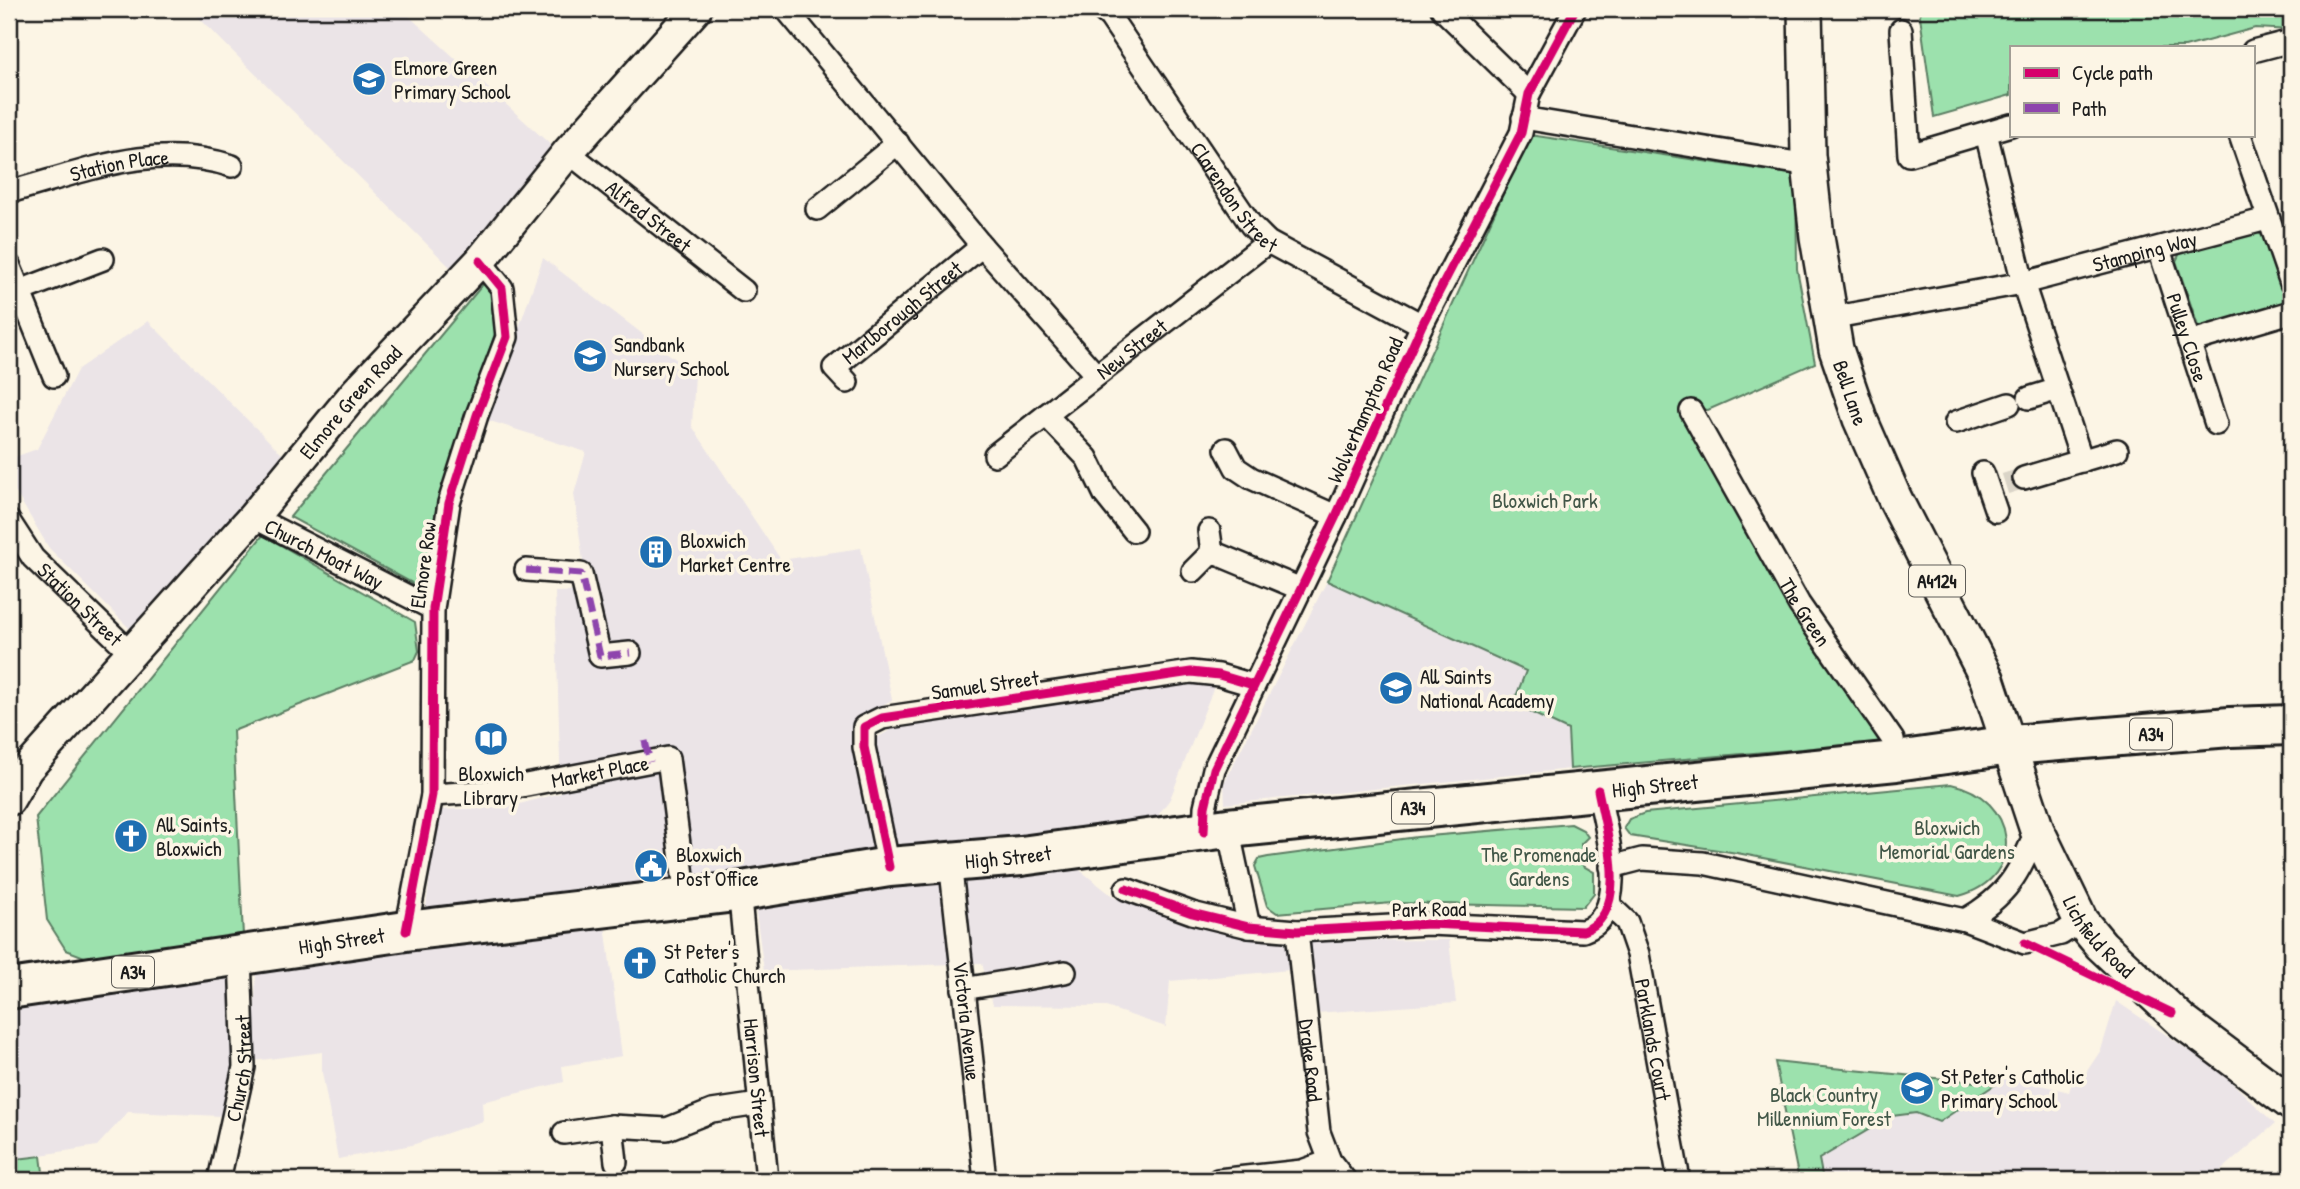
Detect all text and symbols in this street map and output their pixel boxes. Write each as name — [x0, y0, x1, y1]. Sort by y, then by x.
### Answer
legend — [2010, 46, 2254, 136]
place label: Elmore Green Primary School — [394, 53, 511, 106]
text: Cycle path — [2072, 58, 2153, 87]
school or university icon: Elmore Green Primary School — [350, 60, 388, 98]
text: Path — [2072, 94, 2107, 123]
street label: Clarendon Street — [1184, 136, 1284, 260]
street label: Station Place — [66, 142, 169, 188]
street label: Alfred Street — [600, 173, 698, 259]
street label: Stamping Way — [2089, 223, 2200, 279]
street label: Marlborough Street — [835, 253, 969, 370]
street label: Pulley Close — [2160, 289, 2216, 386]
street label: New Street — [1090, 311, 1174, 386]
place label: Sandbank Nursery School — [614, 330, 729, 383]
street label: Wolverhampton Road — [1320, 333, 1410, 487]
school or university icon: Sandbank Nursery School — [571, 337, 609, 375]
street label: Elmore Green Road — [292, 338, 408, 465]
street label: Bell Lane — [1826, 356, 1875, 430]
park label: Bloxwich Park — [1492, 486, 1598, 515]
street label: Church Moat Way — [260, 511, 389, 596]
street label: Elmore Row — [403, 520, 443, 610]
place label: Bloxwich Market Centre — [680, 526, 791, 579]
building icon: Bloxwich Market Centre — [637, 533, 675, 571]
street label: Station Street — [31, 556, 130, 653]
road number: A4124 — [1909, 566, 1965, 596]
street label: The Green — [1773, 572, 1838, 652]
place label: All Saints National Academy — [1420, 662, 1554, 715]
street label: Samuel Street — [929, 663, 1041, 707]
school or university icon: All Saints National Academy — [1377, 669, 1415, 707]
road number: A34 — [2130, 719, 2172, 750]
library icon: Bloxwich Library — [472, 720, 510, 758]
street label: Market Place — [549, 748, 651, 794]
place label: Bloxwich Library — [458, 759, 524, 812]
street label: High Street — [1610, 766, 1700, 804]
road number: A34 — [1392, 792, 1434, 824]
place label: All Saints, Bloxwich — [156, 810, 232, 863]
park label: Bloxwich Memorial Gardens — [1879, 813, 2015, 866]
church icon: All Saints, Bloxwich — [112, 817, 150, 855]
street label: High Street — [964, 837, 1054, 875]
place label: Bloxwich Post Office — [676, 840, 759, 893]
park label: The Promenade Gardens — [1481, 840, 1597, 893]
public building icon: Bloxwich Post Office — [632, 847, 670, 885]
street label: Lichfield Road — [2056, 891, 2141, 984]
street label: Park Road — [1392, 894, 1466, 924]
street label: High Street — [297, 920, 387, 961]
place label: St Peter's Catholic Church — [664, 937, 785, 990]
church icon: St Peter's Catholic Church — [621, 944, 659, 982]
road number: A34 — [112, 956, 154, 988]
street label: Victoria Avenue — [947, 960, 988, 1082]
street label: Parklands Court — [1628, 976, 1679, 1103]
street label: Church Street — [218, 1014, 259, 1124]
street label: Harrison Street — [737, 1017, 777, 1139]
street label: Drake Road — [1292, 1018, 1330, 1103]
place label: St Peter's Catholic Primary School — [1941, 1062, 2085, 1115]
school or university icon: St Peter's Catholic Primary School — [1898, 1069, 1936, 1107]
park label: Black Country Millennium Forest — [1757, 1080, 1892, 1133]

